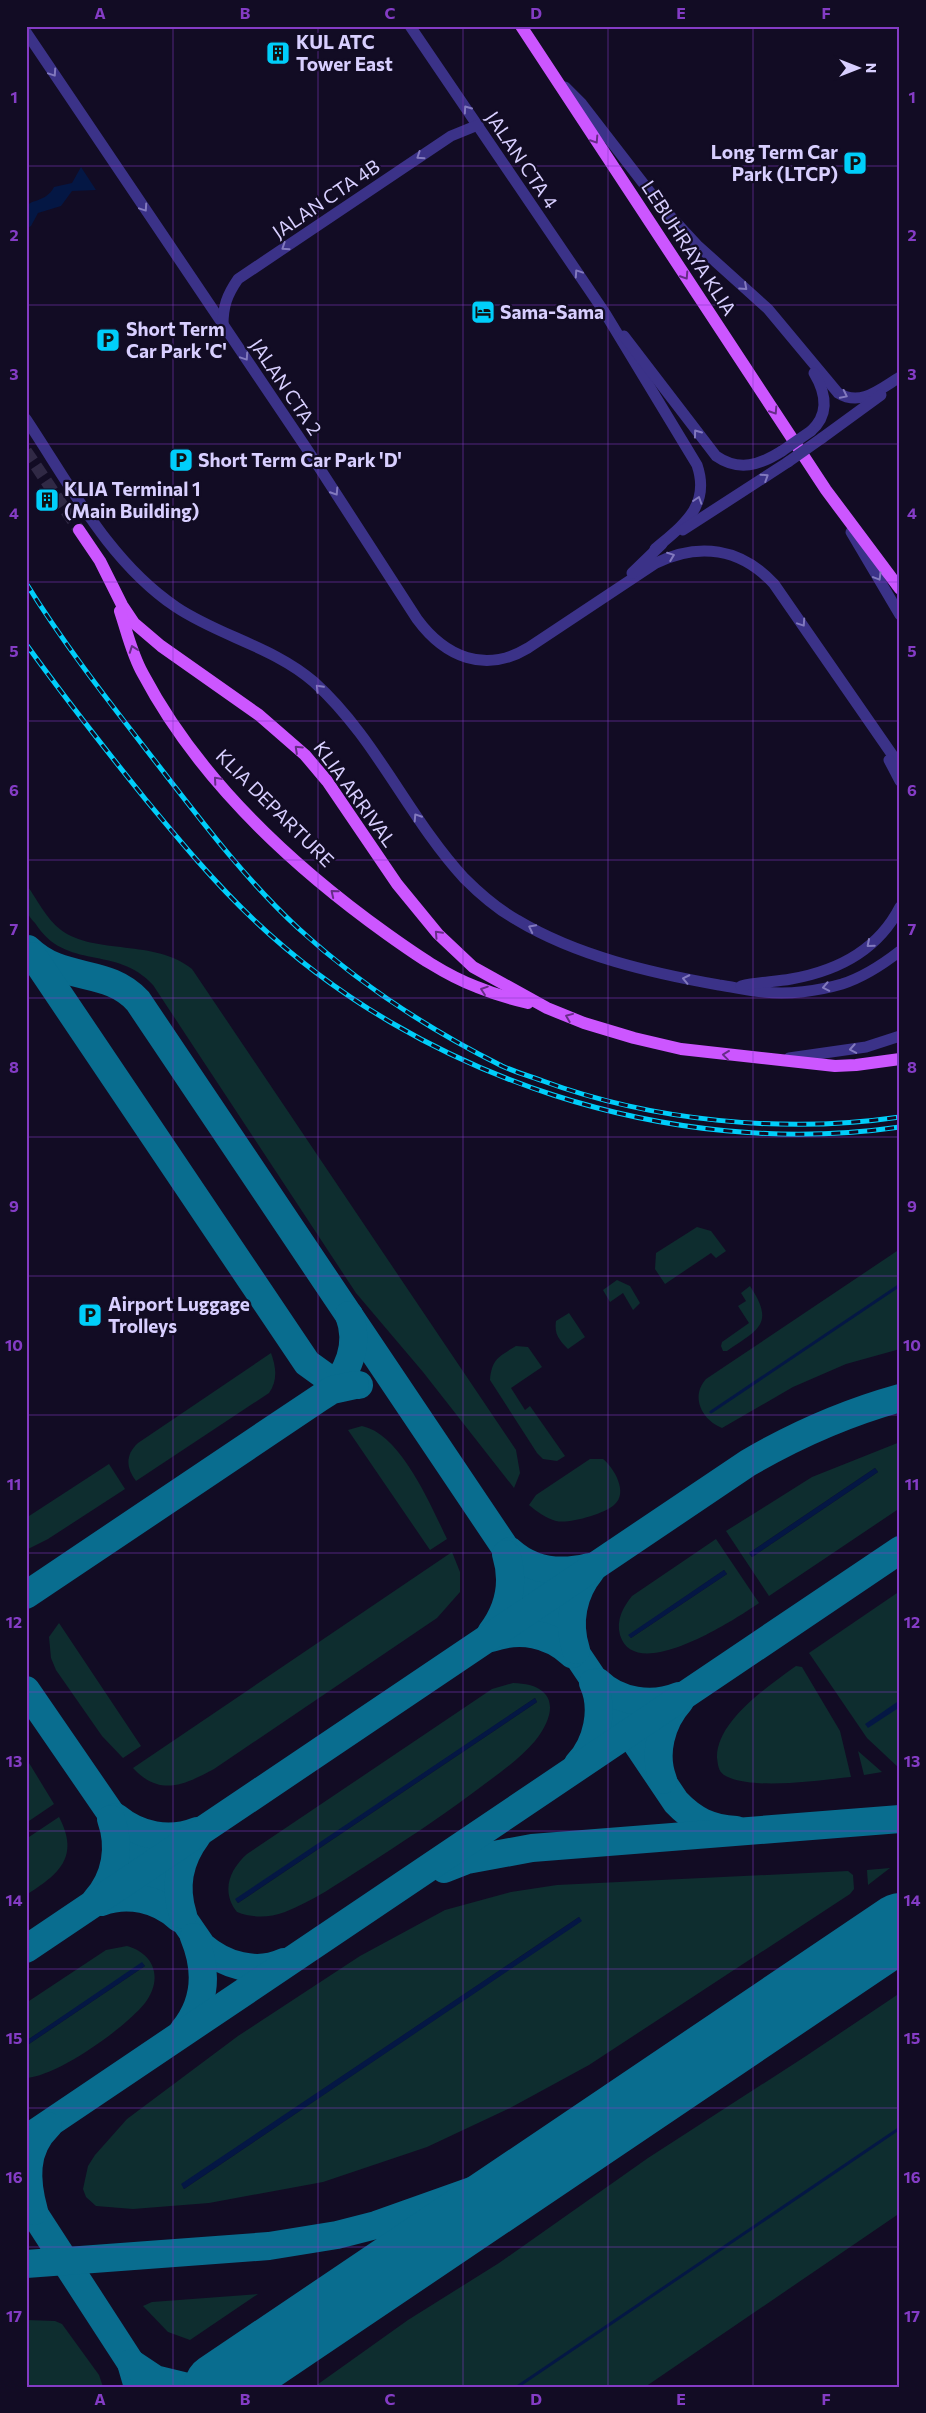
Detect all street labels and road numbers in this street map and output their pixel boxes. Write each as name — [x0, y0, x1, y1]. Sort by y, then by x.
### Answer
street label: JALAN CTA 4 — [481, 107, 563, 213]
street label: JALAN CTA 4B — [268, 154, 384, 243]
street label: LEBUHRAYA KLIA — [637, 176, 742, 319]
street label: JALAN CTA 2 — [246, 334, 327, 439]
street label: KLIA ARRIVAL — [309, 736, 402, 851]
street label: KLIA DEPARTURE — [212, 744, 339, 871]

